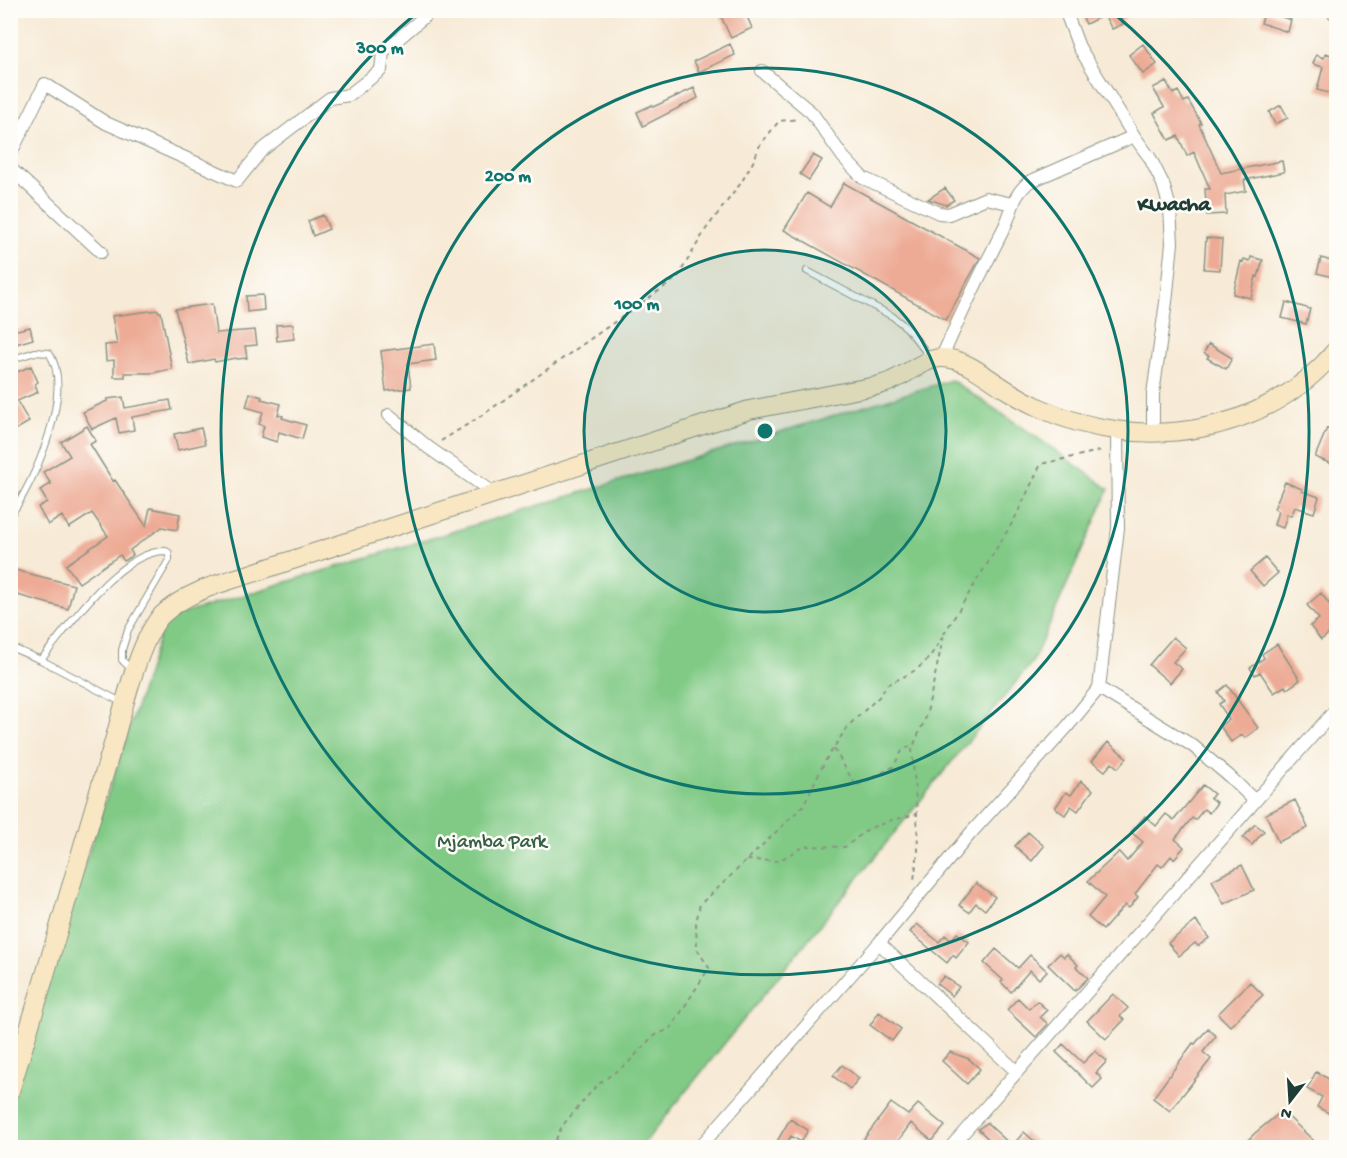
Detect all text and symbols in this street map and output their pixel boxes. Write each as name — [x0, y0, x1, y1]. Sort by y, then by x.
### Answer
text: 300 m — [356, 39, 404, 60]
text: 200 m — [485, 167, 531, 188]
district label: Kwacha — [1137, 193, 1212, 219]
text: 100 m — [614, 295, 660, 316]
centre of rings — [755, 421, 775, 441]
park label: Mjamba Park — [437, 832, 549, 855]
north arrow — [1260, 1071, 1320, 1131]
text: N — [1278, 1101, 1294, 1123]

